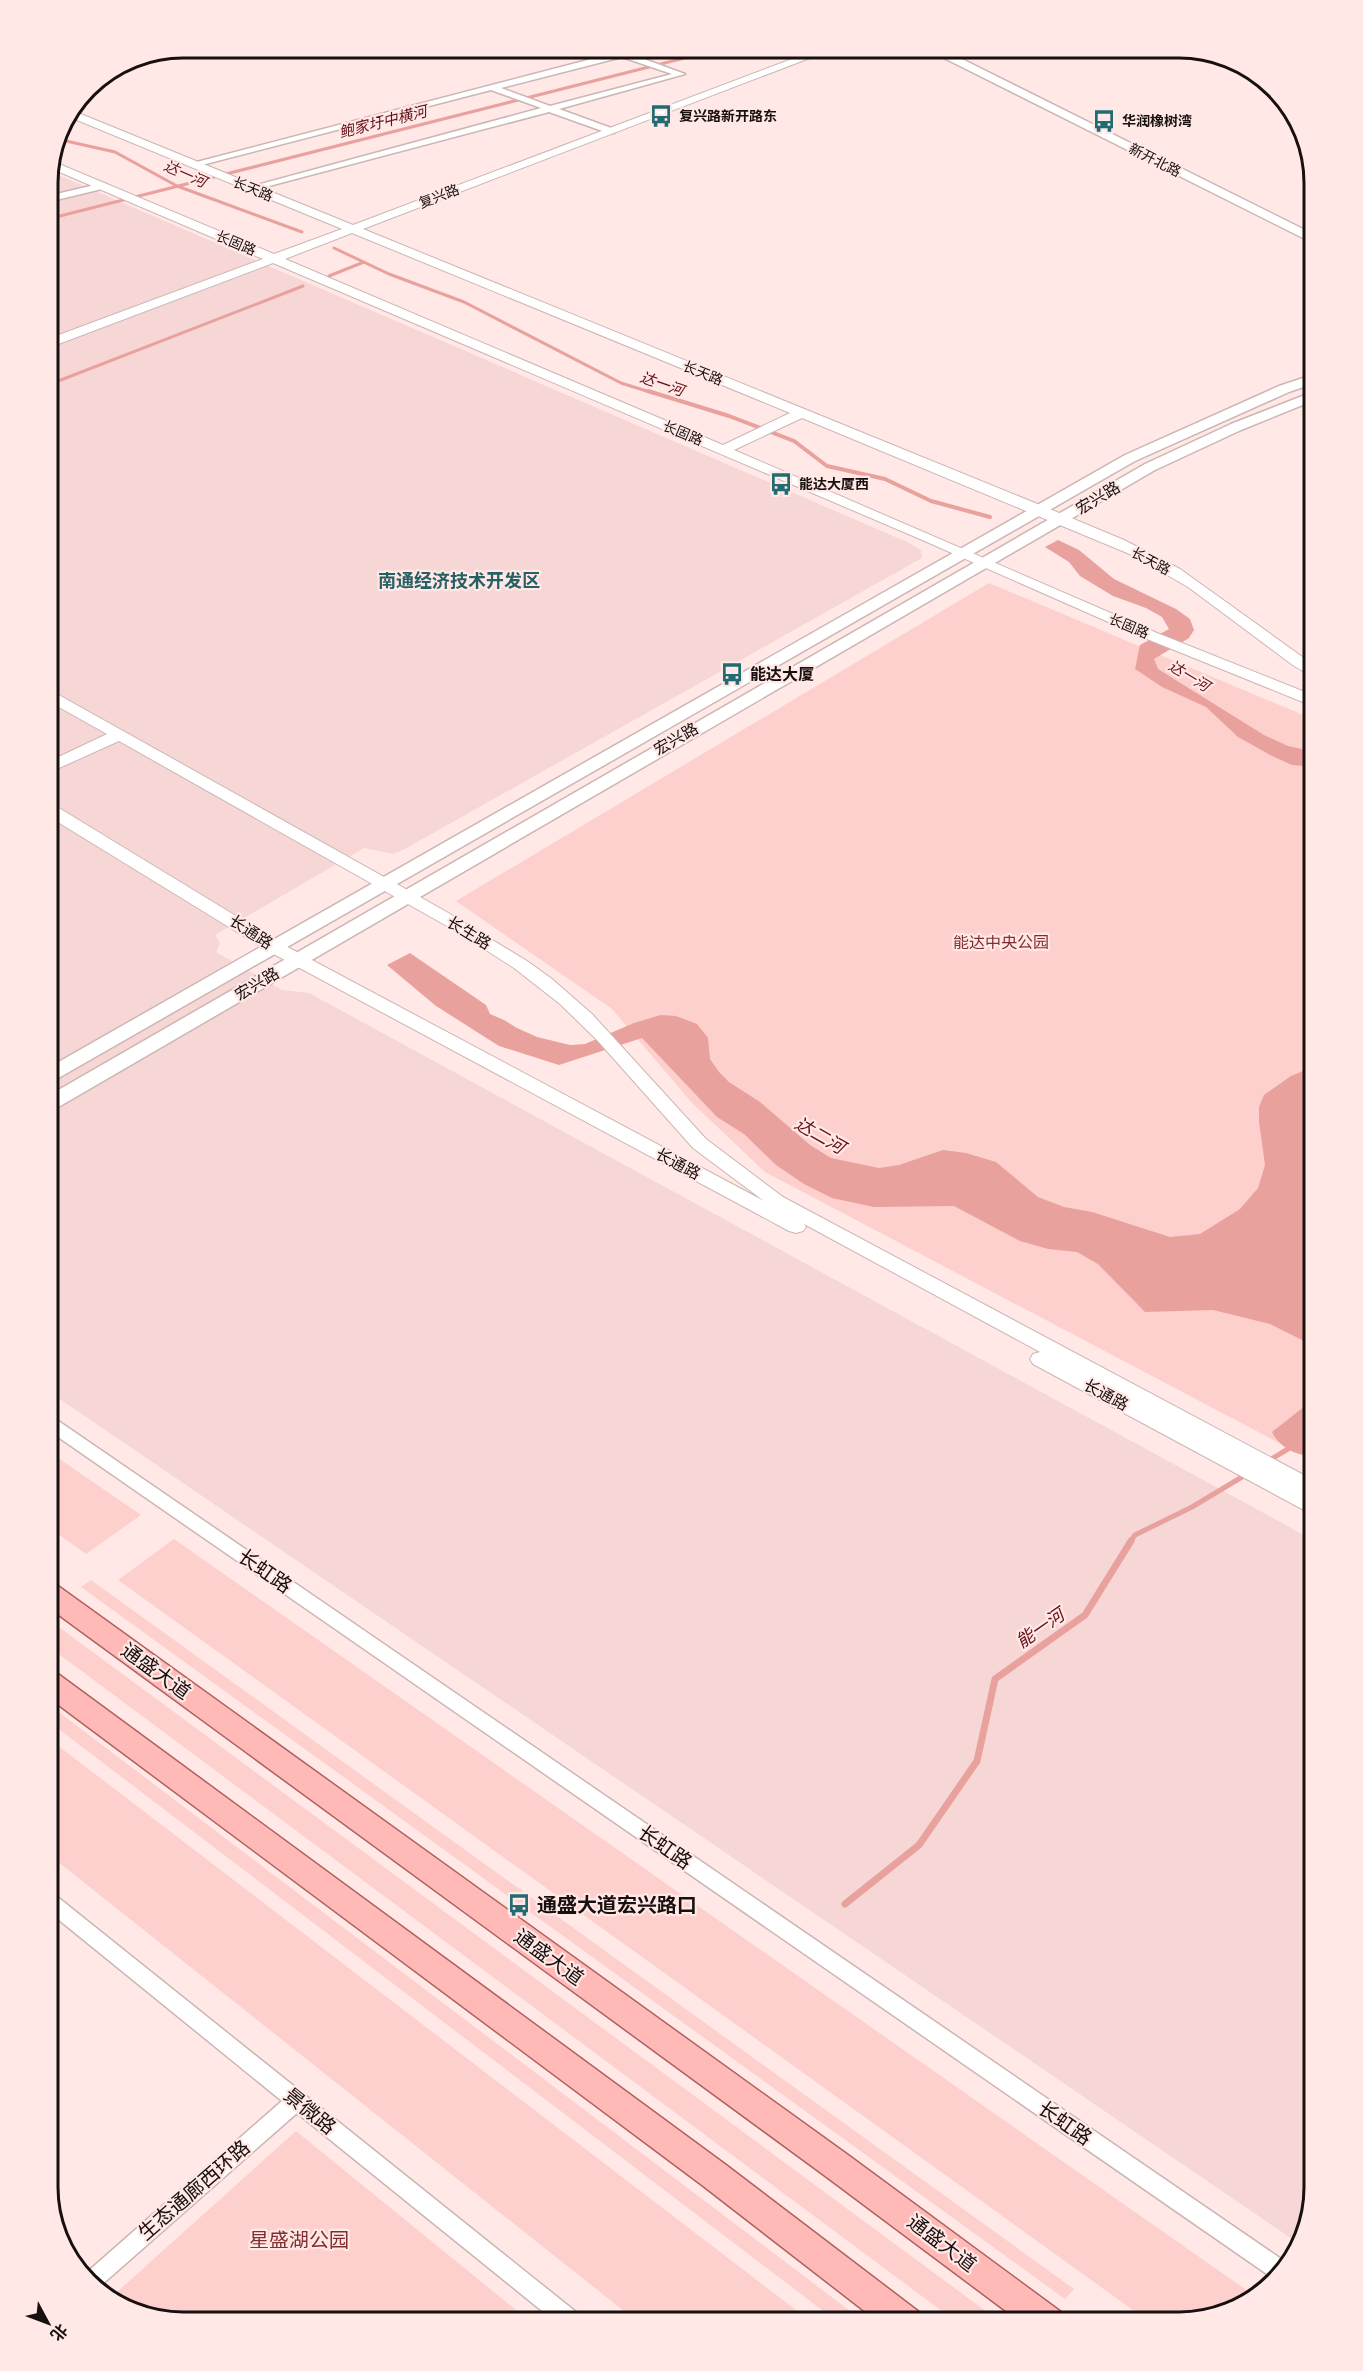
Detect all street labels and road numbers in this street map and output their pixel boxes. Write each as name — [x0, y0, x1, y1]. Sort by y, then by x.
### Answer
street label: 新开北路 — [1126, 140, 1184, 180]
street label: 长天路 — [231, 174, 275, 204]
street label: 复兴路 — [417, 181, 461, 211]
street label: 长固路 — [214, 227, 258, 259]
street label: 长天路 — [681, 358, 725, 388]
street label: 长固路 — [661, 417, 705, 449]
street label: 宏兴路 — [1073, 477, 1123, 519]
street label: 长天路 — [1129, 544, 1173, 578]
street label: 长固路 — [1107, 610, 1151, 642]
street label: 宏兴路 — [650, 719, 702, 759]
street label: 长通路 — [226, 911, 276, 953]
street label: 长生路 — [444, 912, 494, 954]
street label: 宏兴路 — [232, 963, 282, 1005]
street label: 长通路 — [652, 1144, 704, 1184]
street label: 长通路 — [1080, 1375, 1132, 1415]
street label: 长虹路 — [234, 1544, 296, 1598]
street label: 通盛大道 — [117, 1638, 195, 1704]
street label: 长虹路 — [634, 1820, 696, 1874]
street label: 通盛大道 — [510, 1924, 588, 1990]
street label: 景微路 — [279, 2083, 341, 2139]
street label: 长虹路 — [1034, 2096, 1096, 2150]
street label: 生态通廊西环路 — [133, 2135, 255, 2245]
street label: 通盛大道 — [903, 2209, 981, 2277]

